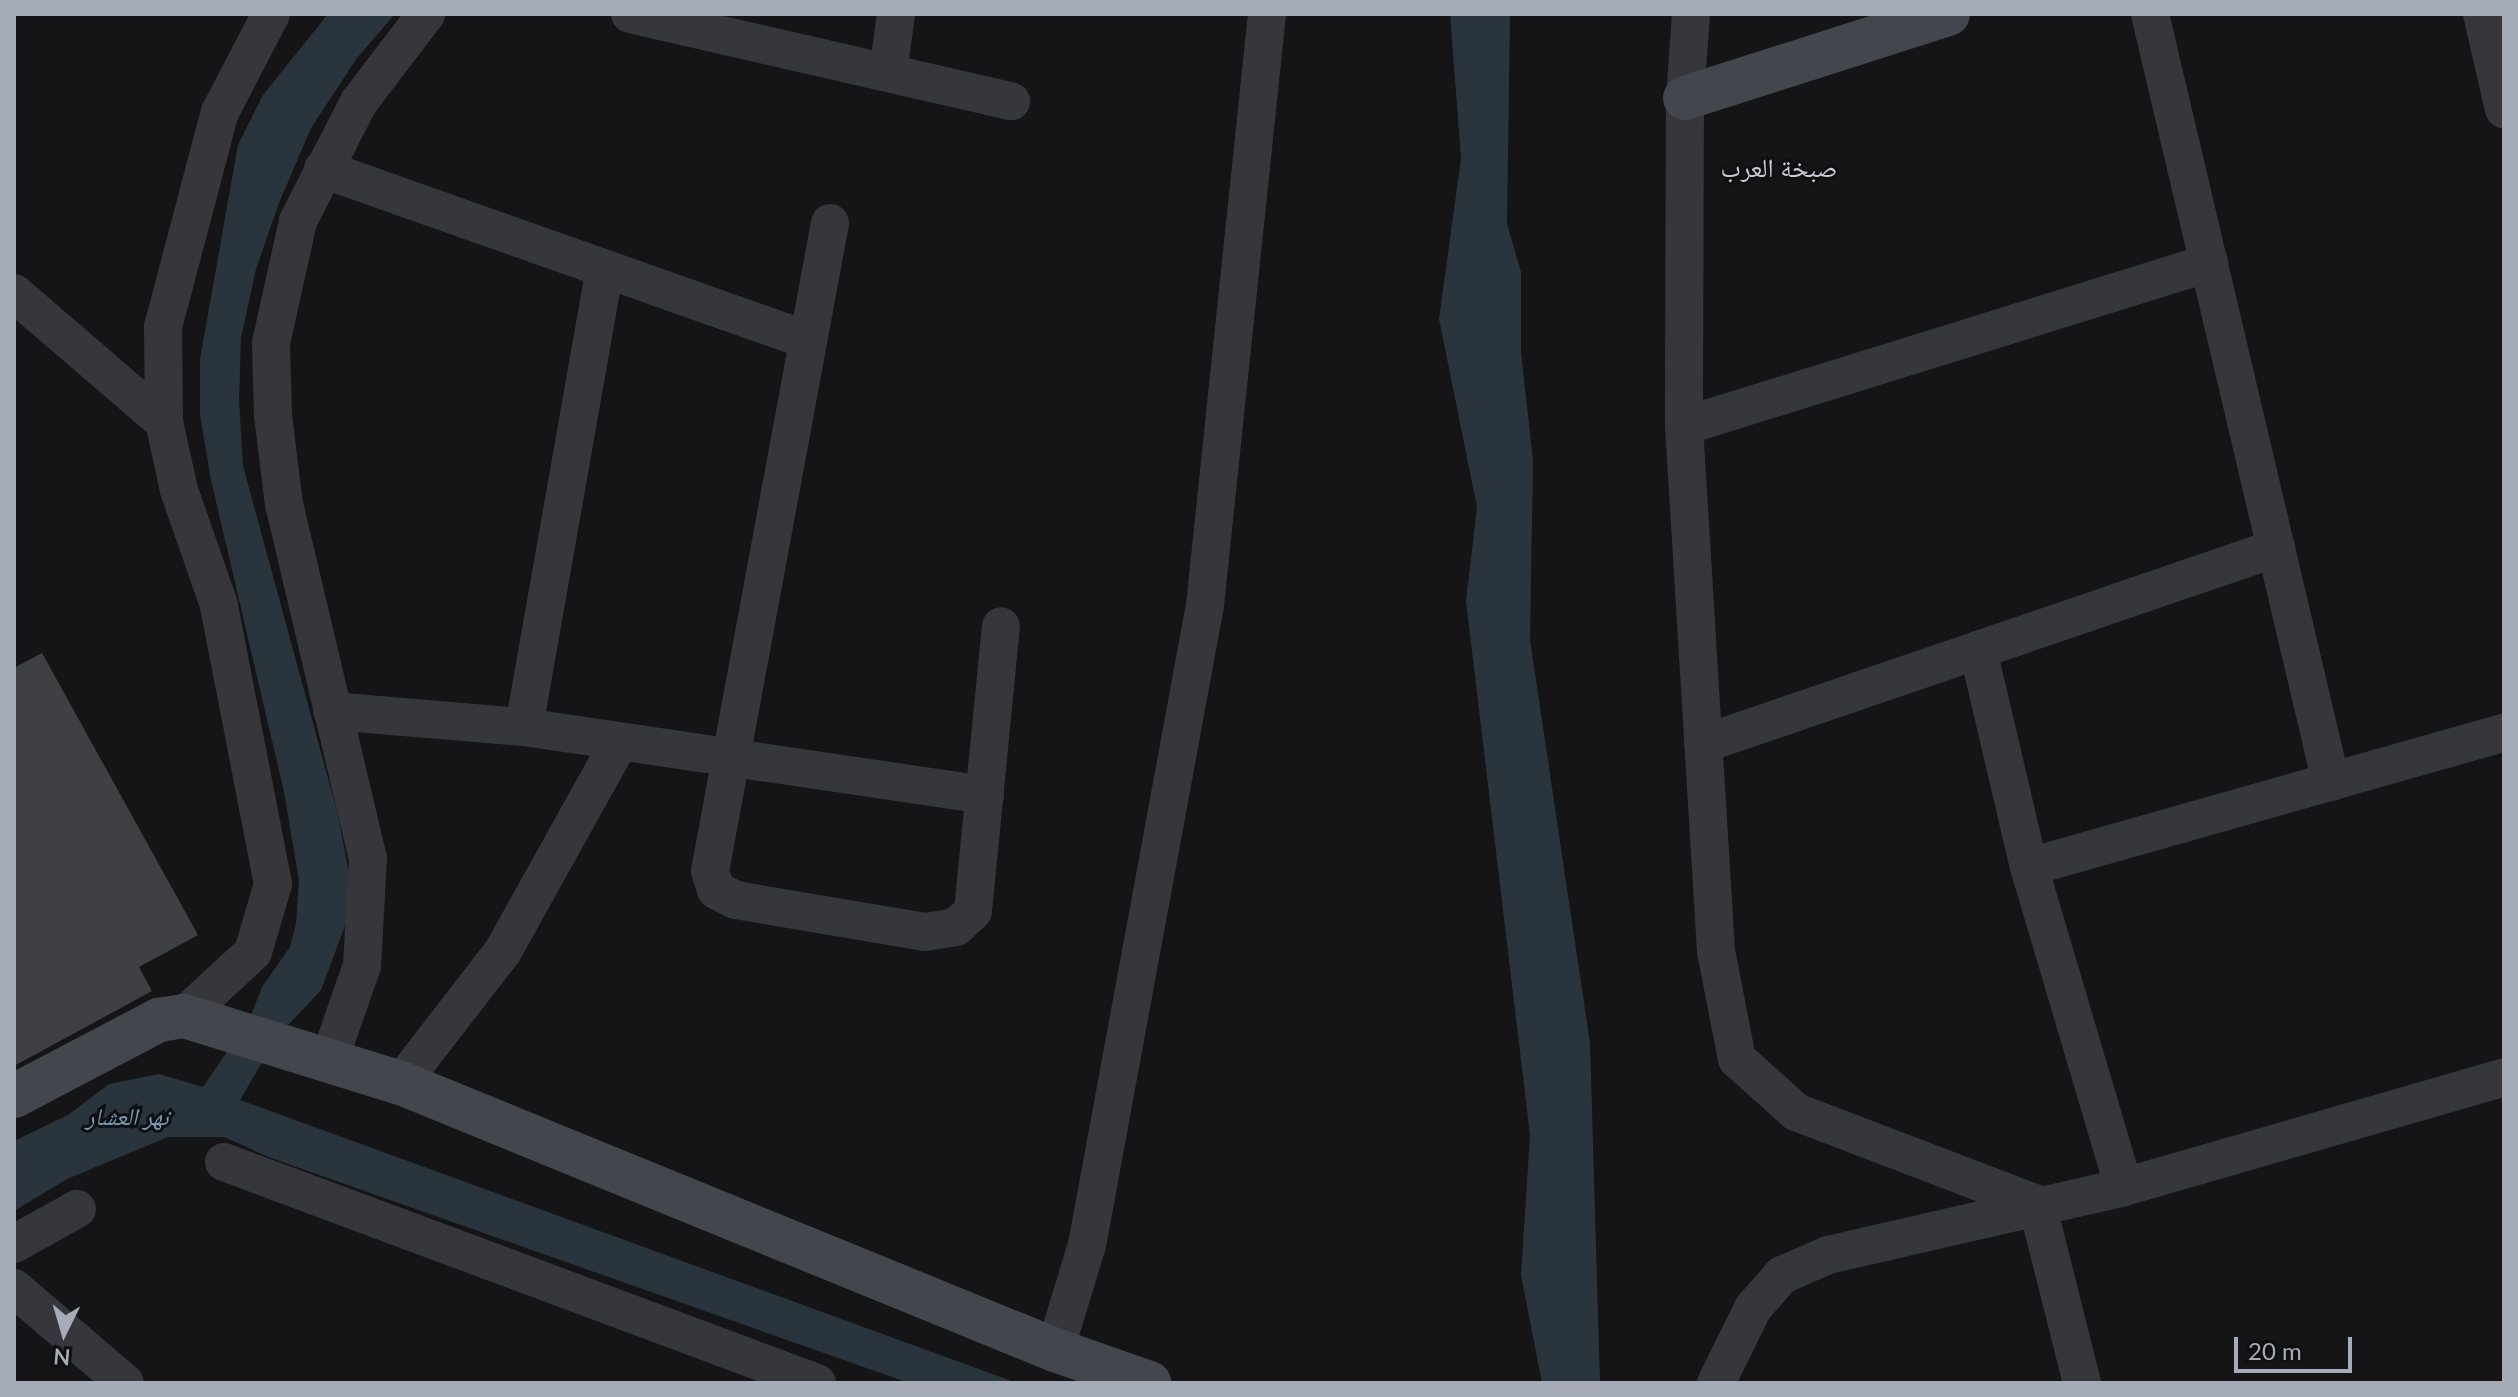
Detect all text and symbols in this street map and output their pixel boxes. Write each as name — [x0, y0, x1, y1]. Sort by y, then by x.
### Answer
district label: صبخة العرب — [1721, 152, 1837, 184]
water label: نهر العشار — [85, 1102, 169, 1130]
north arrow — [24, 1293, 104, 1373]
scale bar — [2238, 1321, 2356, 1371]
text: 20 m — [2248, 1336, 2302, 1365]
text: N — [52, 1343, 71, 1372]

